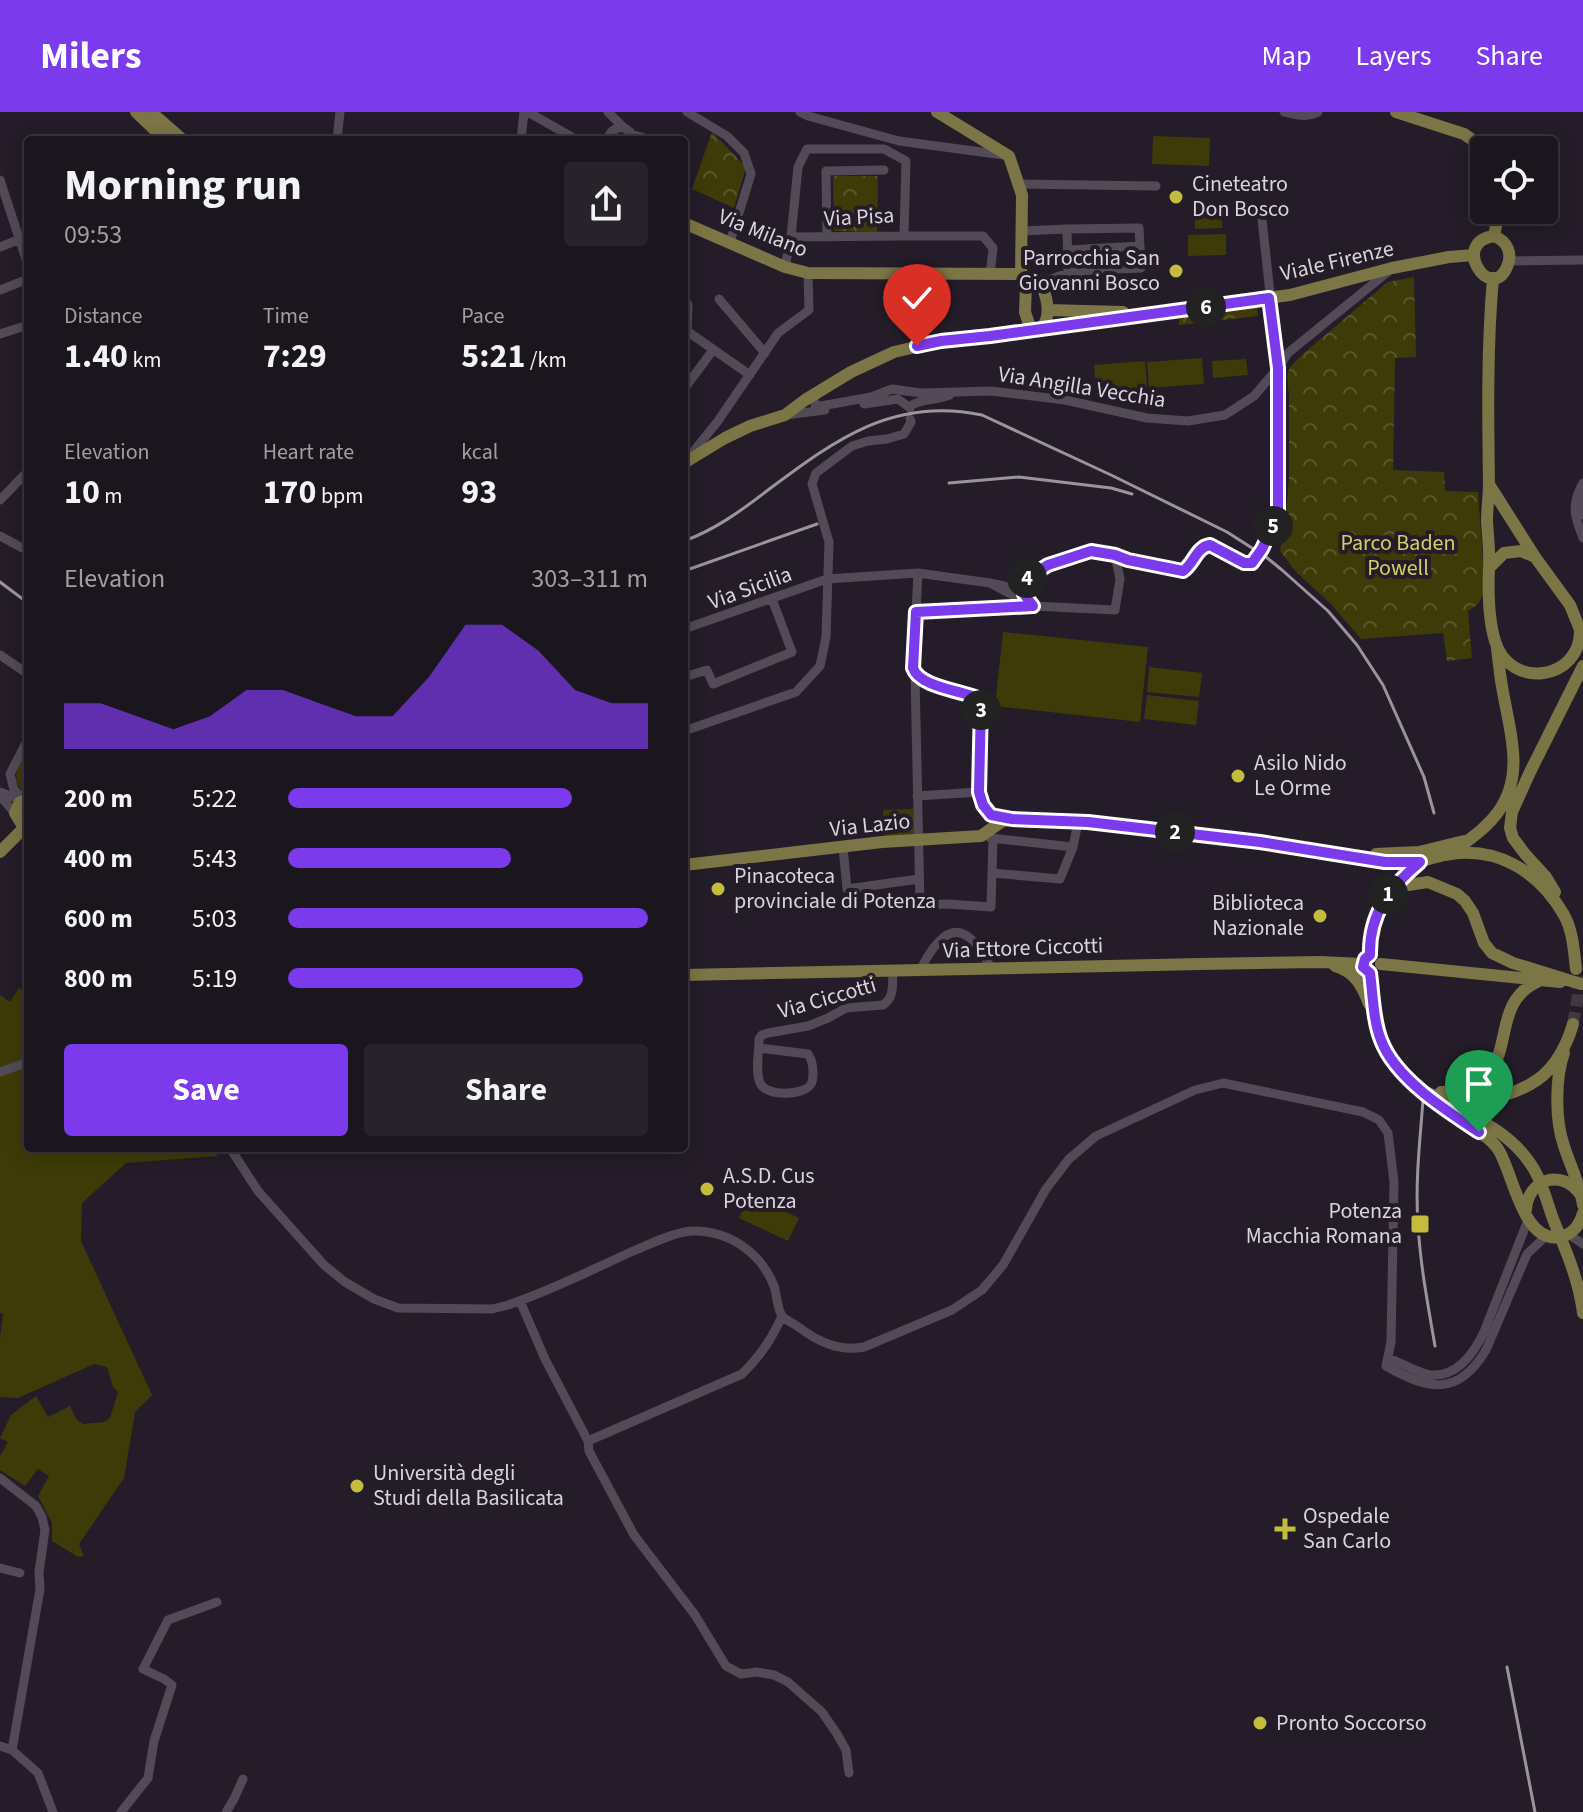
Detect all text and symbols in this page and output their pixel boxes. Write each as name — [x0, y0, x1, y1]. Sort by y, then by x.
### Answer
text: Milers — [40, 29, 142, 83]
text: Map — [1261, 36, 1311, 76]
text: Layers — [1355, 36, 1431, 76]
text: Share — [1475, 36, 1543, 76]
map controls — [1470, 136, 1558, 224]
button: locate — [1470, 136, 1558, 224]
text: Morning run — [64, 154, 302, 217]
button: share — [564, 162, 648, 246]
place label: Cineteatro Don Bosco — [1192, 168, 1289, 225]
marker: Cineteatro Don Bosco — [1167, 188, 1185, 206]
street label: Via Pisa — [823, 199, 895, 235]
street label: Via Milano — [713, 201, 813, 265]
text: 09:53 — [64, 216, 122, 253]
street label: Viale Firenze — [1277, 232, 1397, 290]
place label: Parrocchia San Giovanni Bosco — [1019, 242, 1160, 299]
marker: Parrocchia San Giovanni Bosco — [1167, 262, 1185, 280]
pin — [883, 264, 951, 346]
icon: check — [895, 276, 939, 320]
pin: 6 — [1186, 287, 1226, 327]
text: 6 — [1200, 291, 1212, 323]
text: Distance — [64, 300, 142, 332]
text: Time — [263, 300, 309, 332]
text: Pace — [461, 300, 504, 332]
text: 1.40 — [64, 332, 128, 381]
text: 7:29 — [263, 332, 327, 381]
text: 5:21 — [461, 332, 525, 381]
text: km — [128, 344, 162, 376]
text: /km — [525, 344, 567, 376]
street label: Via Angilla Vecchia — [996, 358, 1168, 416]
text: Elevation — [64, 436, 150, 468]
text: Heart rate — [263, 436, 354, 468]
text: kcal — [461, 436, 498, 468]
text: 10 — [64, 468, 100, 517]
text: 170 — [263, 468, 317, 517]
text: 93 — [461, 468, 497, 517]
text: m — [100, 480, 123, 512]
text: bpm — [317, 480, 364, 512]
pin: 5 — [1253, 506, 1293, 546]
text: 5 — [1267, 510, 1279, 542]
park label: Parco Baden Powell — [1340, 527, 1456, 584]
street label: Via Sicilia — [704, 558, 796, 618]
pin: 4 — [1007, 558, 1047, 598]
text: Elevation — [64, 560, 165, 597]
text: 303–311 m — [531, 560, 648, 597]
text: 4 — [1021, 562, 1033, 594]
pin: 3 — [961, 690, 1001, 730]
text: 3 — [975, 694, 987, 726]
place label: Asilo Nido Le Orme — [1254, 747, 1347, 804]
marker: Asilo Nido Le Orme — [1229, 767, 1247, 785]
text: 200 m — [64, 780, 133, 817]
text: 5:22 — [192, 780, 237, 817]
street label: Via Lazio — [828, 805, 912, 845]
pin: 2 — [1155, 812, 1195, 852]
text: 2 — [1169, 816, 1181, 848]
text: 400 m — [64, 840, 133, 877]
text: 5:43 — [192, 840, 237, 877]
place label: Pinacoteca provinciale di Potenza — [734, 860, 936, 917]
pin: 1 — [1368, 874, 1408, 914]
text: 1 — [1382, 878, 1394, 910]
marker: Pinacoteca provinciale di Potenza — [709, 880, 727, 898]
place label: Biblioteca Nazionale — [1212, 887, 1304, 944]
text: 600 m — [64, 900, 133, 937]
text: 5:03 — [192, 900, 237, 937]
marker: Biblioteca Nazionale — [1311, 907, 1329, 925]
street label: Via Ettore Ciccotti — [942, 929, 1104, 967]
text: 800 m — [64, 960, 133, 997]
text: 5:19 — [192, 960, 237, 997]
street label: Via Ciccotti — [774, 969, 880, 1027]
button: Save — [64, 1044, 348, 1136]
button: Share — [364, 1044, 648, 1136]
pin — [1445, 1050, 1513, 1132]
icon: arrive — [1457, 1062, 1501, 1106]
place label: A.S.D. Cus Potenza — [723, 1160, 815, 1217]
marker: A.S.D. Cus Potenza — [698, 1180, 716, 1198]
place label: Potenza Macchia Romana — [1246, 1195, 1402, 1252]
marker: Potenza Macchia Romana — [1409, 1213, 1431, 1235]
place label: Università degli Studi della Basilicata — [373, 1457, 564, 1514]
marker: Università degli Studi della Basilicata — [348, 1477, 366, 1495]
place label: Ospedale San Carlo — [1303, 1500, 1391, 1557]
marker: Ospedale San Carlo — [1274, 1518, 1296, 1540]
place label: Pronto Soccorso — [1276, 1707, 1427, 1739]
marker: Pronto Soccorso — [1251, 1714, 1269, 1732]

